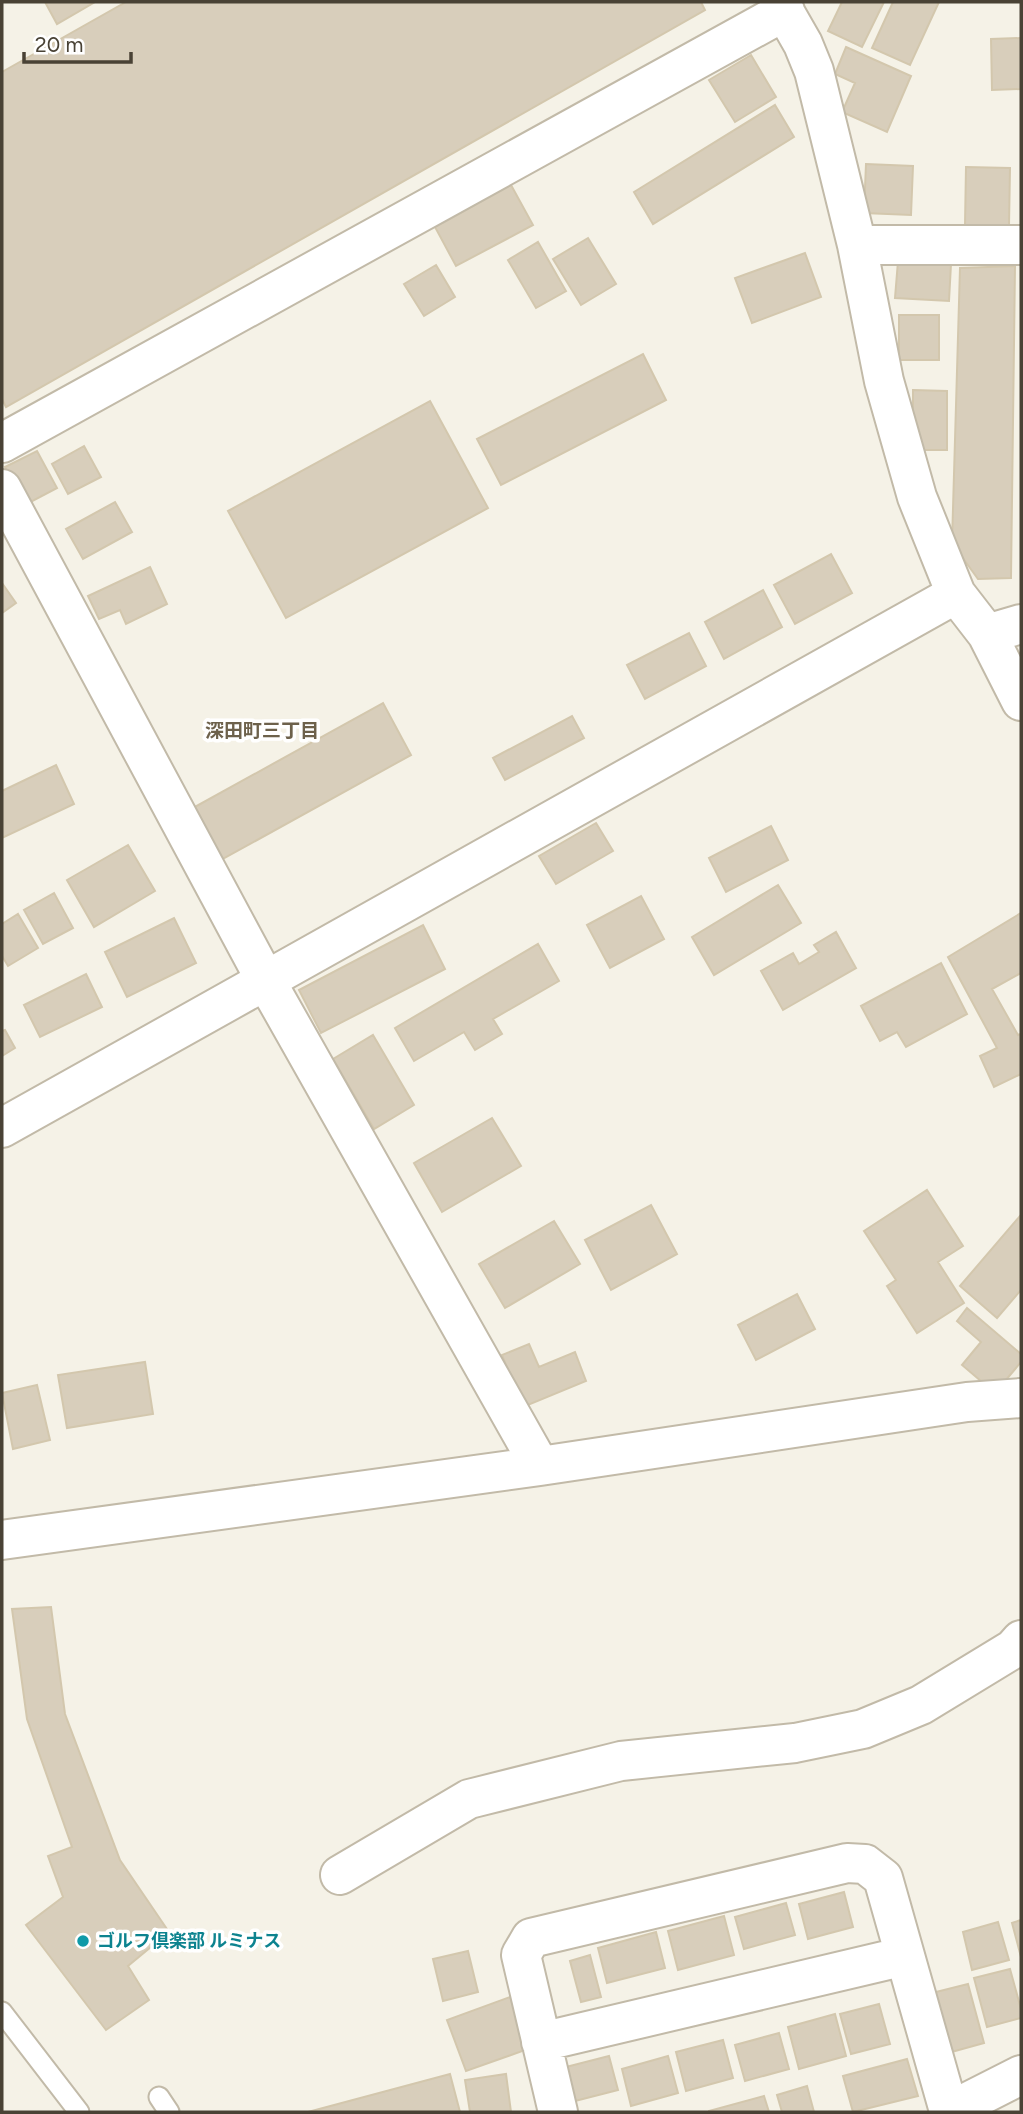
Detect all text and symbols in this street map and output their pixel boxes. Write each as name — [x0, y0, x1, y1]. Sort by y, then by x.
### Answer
scale bar — [24, 21, 131, 65]
text: 20 m — [35, 32, 83, 57]
district label: 深田町三丁目 — [205, 719, 319, 742]
place label: ゴルフ倶楽部 ルミナス — [97, 1930, 281, 1952]
marker: ゴルフ倶楽部 ルミナス — [75, 1933, 91, 1949]

